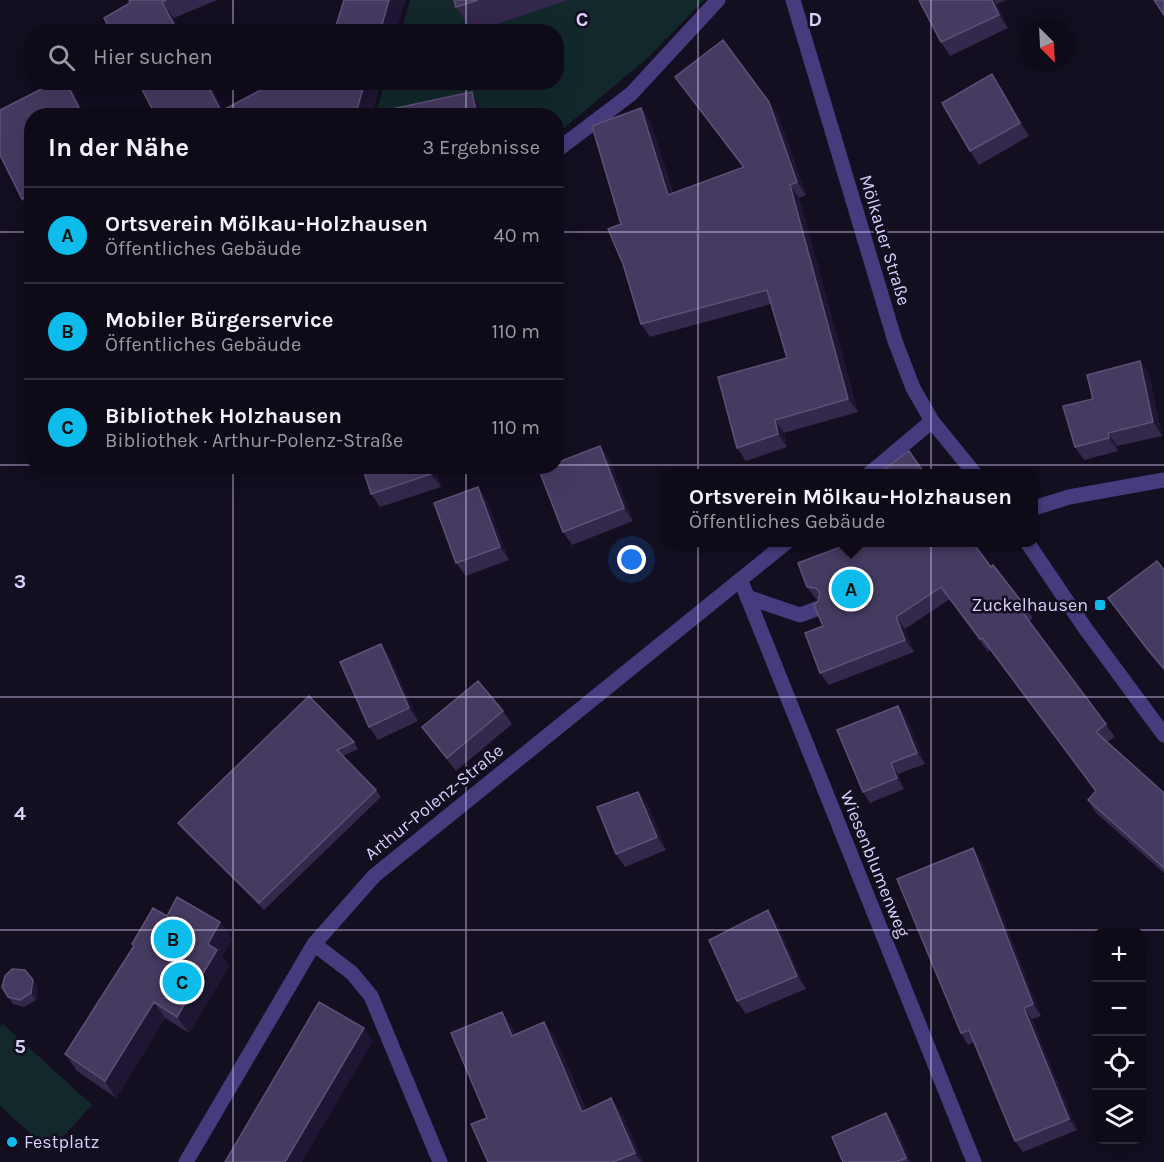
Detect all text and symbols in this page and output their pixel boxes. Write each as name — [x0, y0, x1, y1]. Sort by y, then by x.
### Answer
text: C — [576, 8, 588, 31]
text: D — [808, 8, 822, 31]
north arrow — [1020, 18, 1074, 72]
search box — [24, 24, 564, 90]
icon: search — [45, 41, 78, 74]
text: Hier suchen — [93, 44, 213, 70]
text: In der Nähe — [48, 132, 189, 163]
text: 3 Ergebnisse — [423, 136, 540, 159]
street label: Mölkauer Straße — [855, 172, 915, 308]
text: Ortsverein Mölkau-Holzhausen — [105, 211, 428, 237]
text: A — [61, 224, 74, 247]
text: 40 m — [494, 224, 540, 247]
text: Öffentliches Gebäude — [105, 237, 301, 260]
text: Mobiler Bürgerservice — [105, 307, 333, 333]
text: B — [61, 320, 74, 343]
text: 110 m — [491, 320, 540, 343]
text: Öffentliches Gebäude — [105, 333, 301, 356]
text: Bibliothek Holzhausen — [105, 403, 342, 429]
text: C — [61, 416, 74, 439]
text: 110 m — [491, 416, 540, 439]
text: Bibliothek · Arthur-Polenz-Straße — [105, 429, 403, 452]
popup — [663, 469, 1038, 547]
text: Ortsverein Mölkau-Holzhausen — [689, 484, 1012, 510]
text: Öffentliches Gebäude — [689, 510, 885, 533]
your location — [617, 545, 646, 574]
pin: A — [832, 566, 870, 612]
text: 3 — [14, 570, 26, 593]
place label: Zuckelhausen — [972, 594, 1088, 616]
marker: Zuckelhausen — [1093, 598, 1107, 612]
street label: Arthur-Polenz-Straße — [360, 739, 508, 865]
street label: Wiesenblumenweg — [836, 787, 914, 941]
text: 4 — [14, 802, 26, 825]
pin: B — [154, 916, 192, 962]
map controls — [1092, 928, 1146, 1144]
button: + — [1092, 928, 1146, 982]
pin: C — [162, 960, 201, 1004]
button: − — [1092, 982, 1146, 1036]
text: 5 — [14, 1035, 26, 1058]
button: locate — [1092, 1036, 1146, 1090]
button: layers — [1092, 1090, 1146, 1144]
place label: Festplatz — [24, 1131, 99, 1153]
marker: Festplatz — [5, 1135, 19, 1149]

